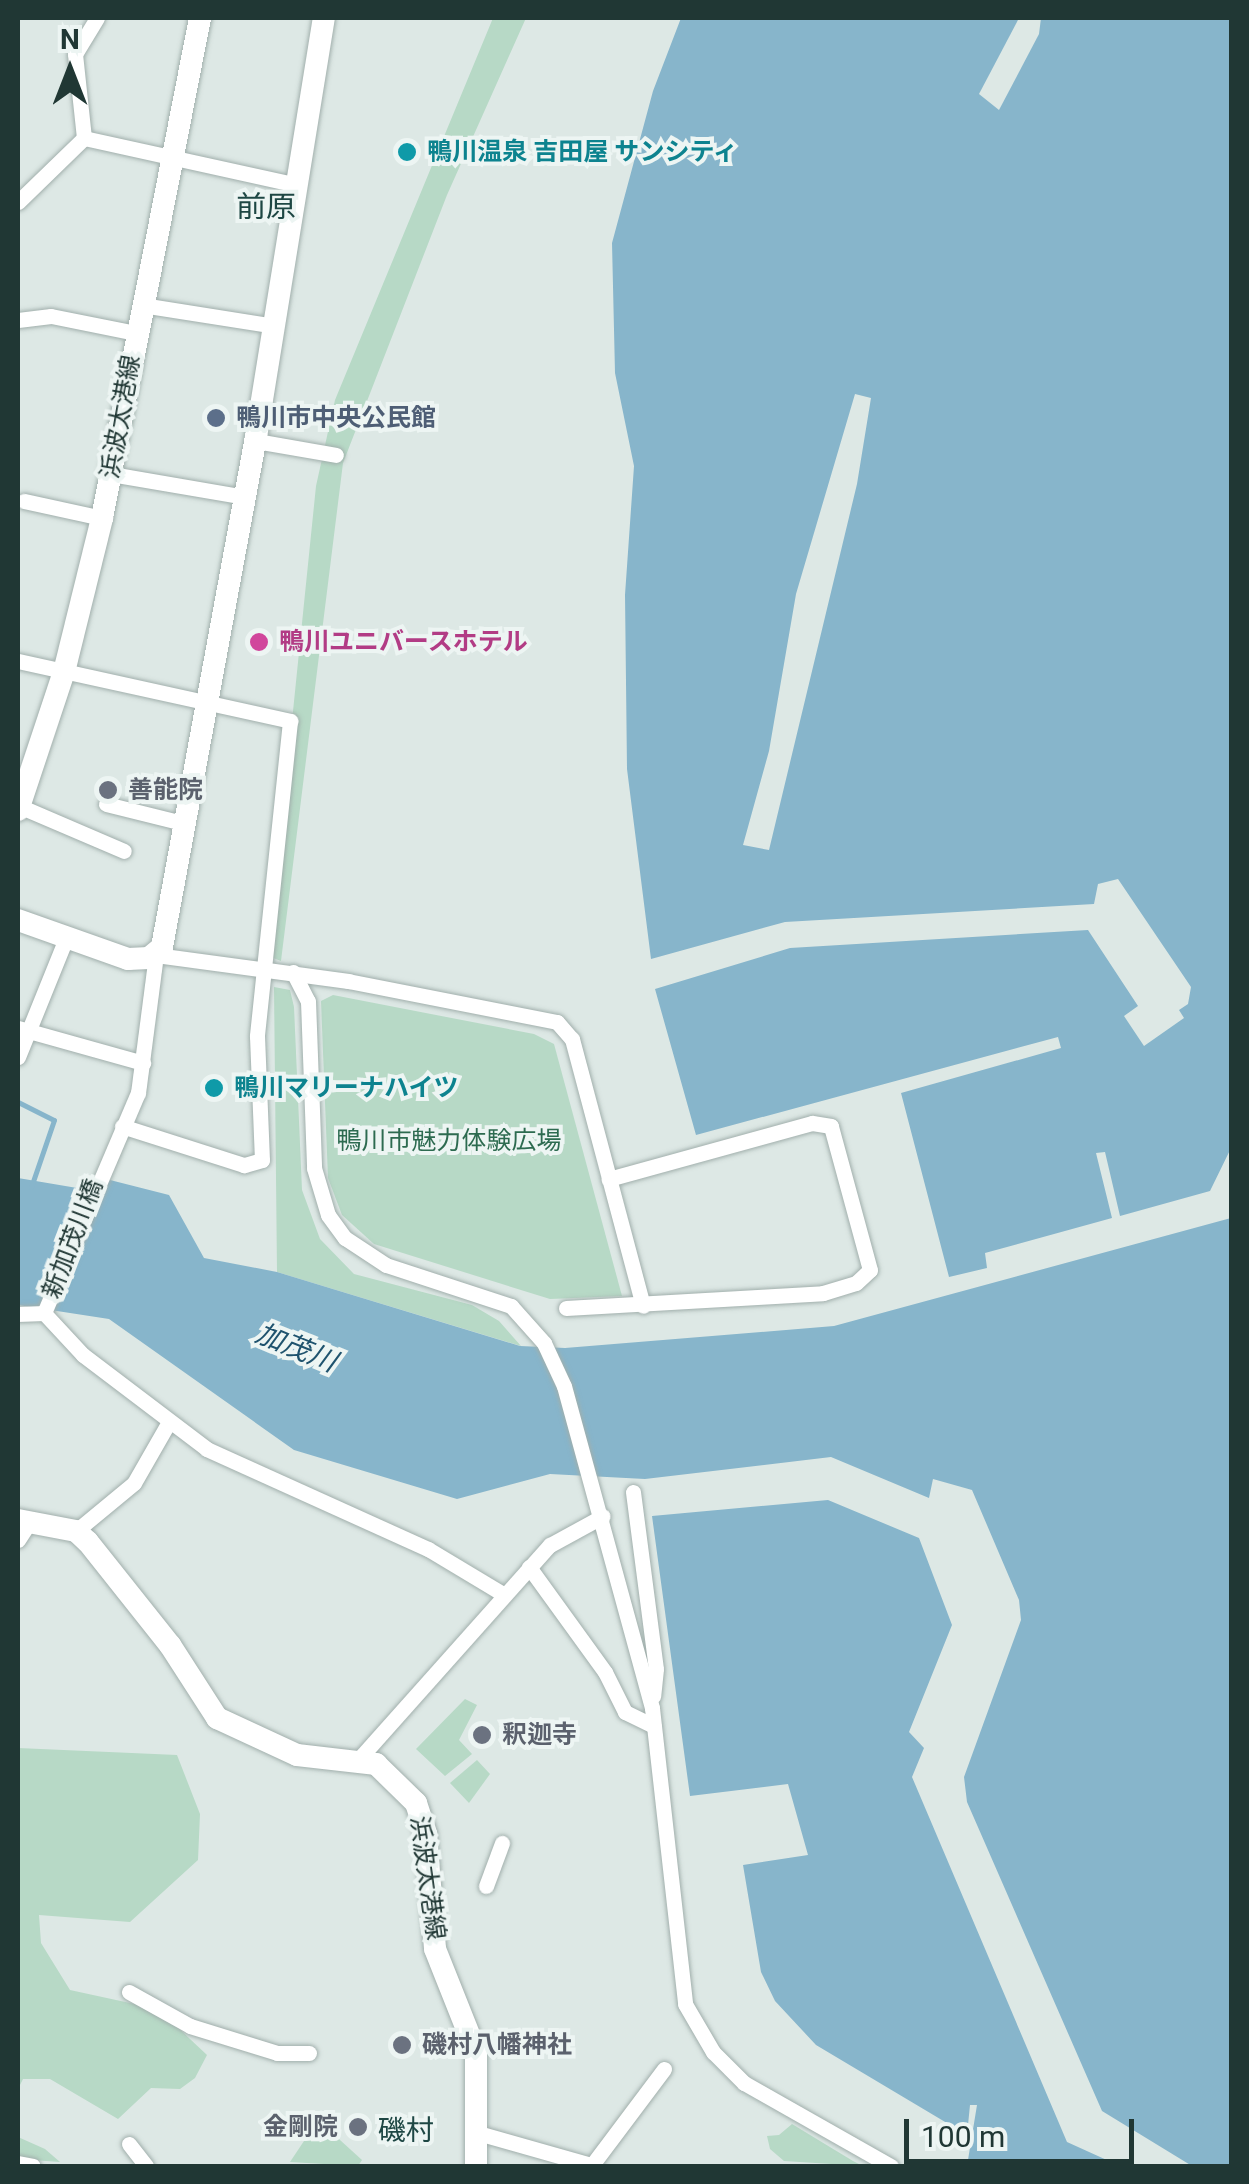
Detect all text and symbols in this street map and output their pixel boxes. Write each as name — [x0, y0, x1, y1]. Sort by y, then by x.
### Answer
north arrow — [20, 20, 120, 120]
text: N — [60, 23, 80, 56]
place label: 鴨川温泉 吉田屋 サンシティ — [427, 137, 739, 167]
marker: 鴨川温泉 吉田屋 サンシティ — [396, 141, 418, 163]
district label: 前原 — [236, 189, 296, 225]
street label: 浜波太港線 — [95, 353, 147, 481]
place label: 鴨川市中央公民館 — [236, 403, 436, 433]
marker: 鴨川市中央公民館 — [205, 407, 227, 429]
place label: 鴨川ユニバースホテル — [279, 627, 529, 657]
marker: 鴨川ユニバースホテル — [248, 631, 270, 653]
place label: 善能院 — [128, 775, 203, 805]
marker: 善能院 — [97, 779, 119, 801]
place label: 鴨川マリーナハイツ — [234, 1073, 459, 1103]
marker: 鴨川マリーナハイツ — [203, 1077, 225, 1099]
park label: 鴨川市魅力体験広場 — [337, 1126, 561, 1156]
street label: 新加茂川橋 — [37, 1175, 109, 1303]
water label: 加茂川 — [251, 1317, 341, 1379]
place label: 釈迦寺 — [502, 1720, 577, 1750]
marker: 釈迦寺 — [471, 1724, 493, 1746]
street label: 浜波太港線 — [403, 1814, 451, 1942]
place label: 磯村八幡神社 — [422, 2030, 572, 2060]
marker: 磯村八幡神社 — [391, 2034, 413, 2056]
scale bar — [909, 2099, 1139, 2161]
place label: 金剛院 — [263, 2112, 338, 2142]
district label: 磯村 — [378, 2114, 434, 2148]
marker: 金剛院 — [347, 2116, 369, 2138]
text: 100 m — [921, 2119, 1005, 2154]

